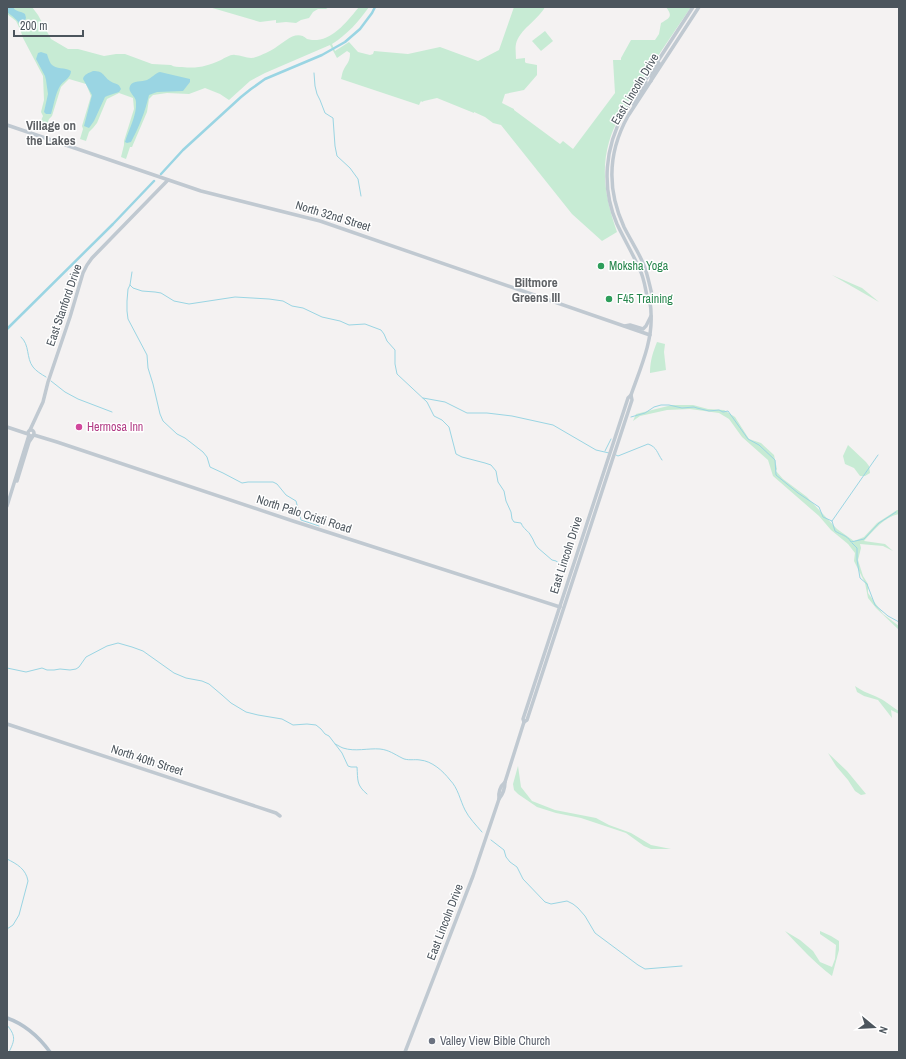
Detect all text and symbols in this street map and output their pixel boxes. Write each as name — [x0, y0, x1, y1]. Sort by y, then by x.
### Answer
scale bar — [14, 12, 83, 38]
text: 200 m — [20, 18, 47, 34]
street label: East Lincoln Drive — [607, 50, 663, 128]
district label: Village on the Lakes — [26, 117, 76, 149]
street label: North 32nd Street — [294, 197, 373, 235]
place label: Moksha Yoga — [609, 258, 669, 274]
marker: Moksha Yoga — [596, 261, 606, 271]
street label: East Stanford Drive — [42, 262, 86, 348]
district label: Biltmore Greens III — [512, 274, 560, 306]
place label: F45 Training — [617, 291, 673, 307]
marker: F45 Training — [604, 294, 614, 304]
place label: Hermosa Inn — [87, 419, 143, 435]
marker: Hermosa Inn — [74, 422, 84, 432]
street label: North Palo Cristi Road — [254, 491, 354, 537]
street label: East Lincoln Drive — [546, 514, 586, 596]
street label: North 40th Street — [109, 741, 185, 779]
street label: East Lincoln Drive — [423, 882, 467, 962]
north arrow — [854, 1007, 894, 1047]
text: N — [876, 1025, 891, 1035]
place label: Valley View Bible Church — [440, 1033, 550, 1049]
marker: Valley View Bible Church — [427, 1036, 437, 1046]

